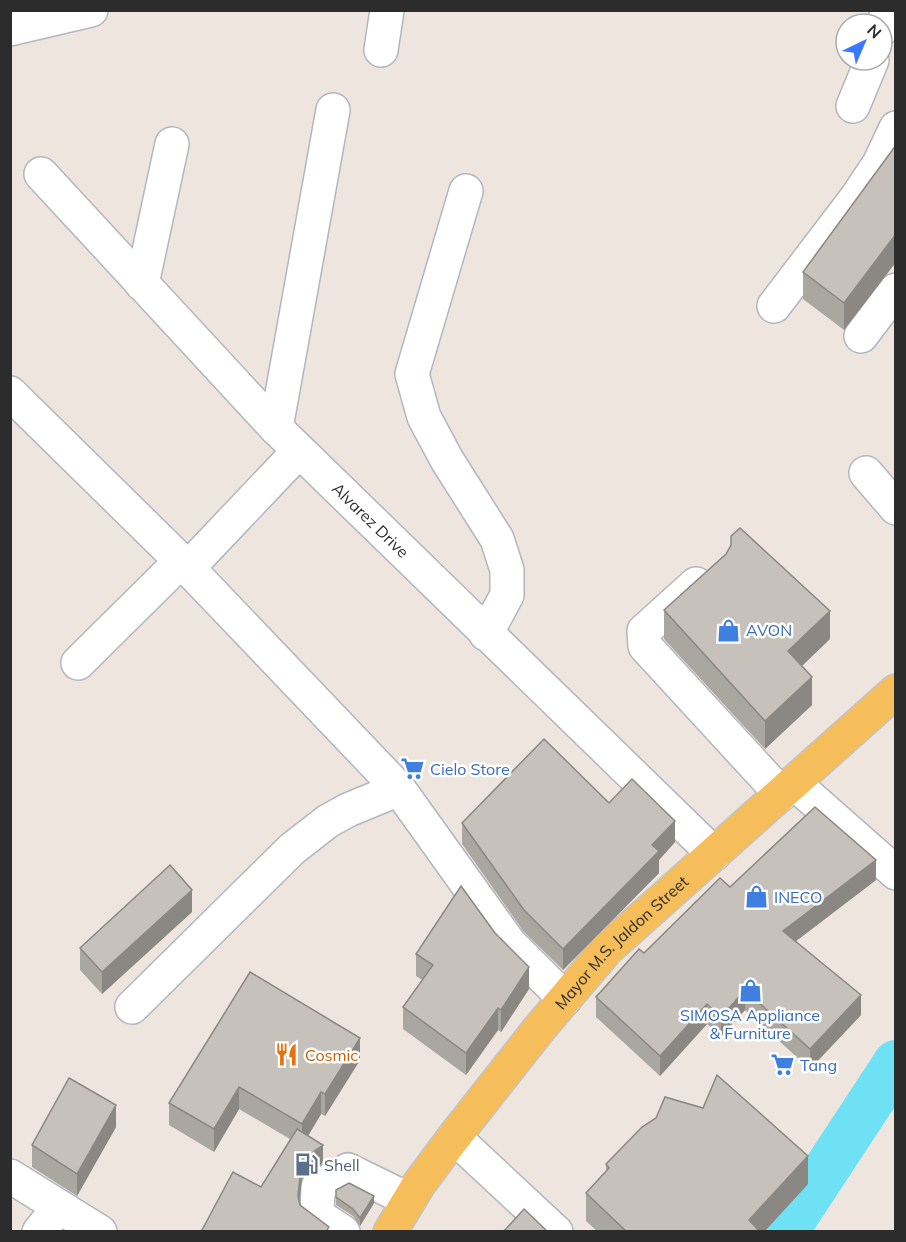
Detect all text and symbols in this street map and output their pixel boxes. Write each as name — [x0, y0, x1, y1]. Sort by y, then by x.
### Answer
north arrow — [834, 12, 894, 72]
text: N — [863, 20, 886, 43]
street label: Alvarez Drive — [328, 478, 413, 562]
shop icon: AVON — [715, 617, 741, 643]
place label: AVON — [746, 620, 792, 640]
supermarket icon: Cielo Store — [399, 756, 425, 782]
place label: Cielo Store — [430, 759, 510, 779]
street label: Mayor M.S. Jaldon Street — [550, 871, 693, 1013]
shop icon: INECO — [743, 884, 769, 910]
place label: INECO — [774, 887, 822, 907]
shop icon: SIMOSA Appliance & Furniture — [737, 977, 763, 1003]
place label: SIMOSA Appliance & Furniture — [680, 1005, 820, 1043]
restaurant icon: Cosmic — [274, 1042, 300, 1068]
place label: Cosmic — [305, 1045, 358, 1065]
supermarket icon: Tang — [769, 1052, 795, 1078]
place label: Tang — [800, 1055, 837, 1075]
fuel station icon: Shell — [293, 1152, 319, 1178]
place label: Shell — [324, 1155, 360, 1175]

